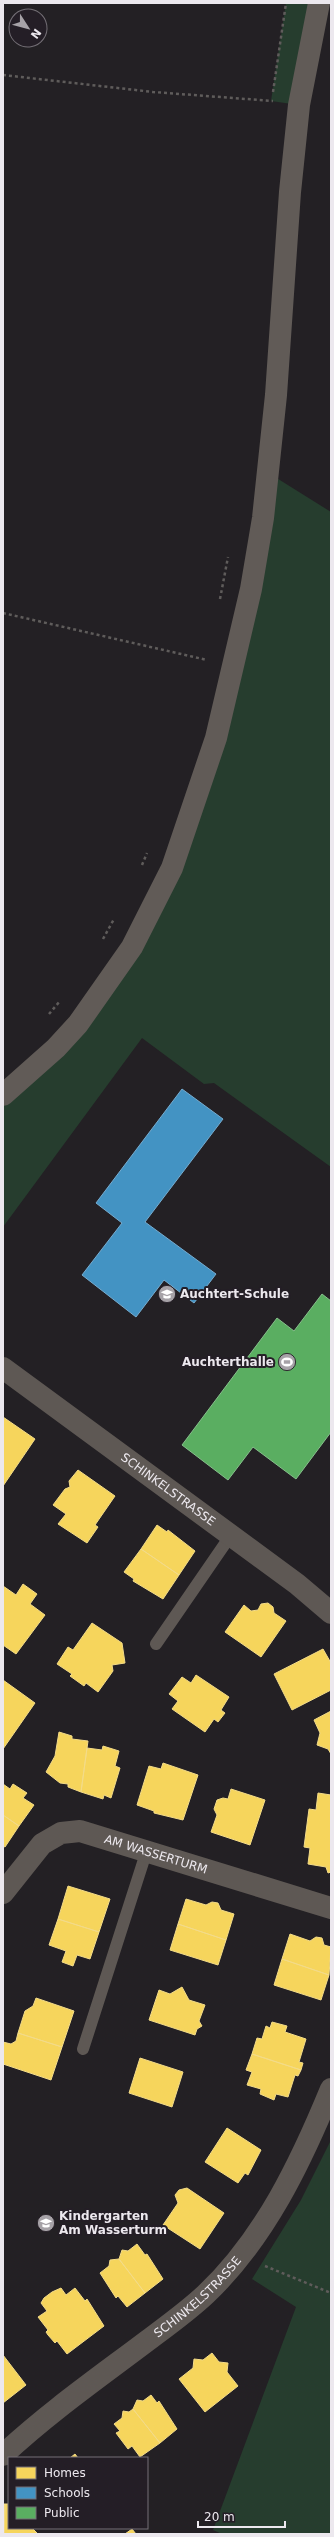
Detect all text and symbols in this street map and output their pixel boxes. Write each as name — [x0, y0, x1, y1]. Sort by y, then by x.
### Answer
north arrow — [8, 8, 48, 48]
text: N — [28, 26, 44, 41]
school or university icon: Auchtert-Schule — [157, 1284, 177, 1304]
place label: Auchtert-Schule — [180, 1287, 289, 1301]
sports icon: Auchterthalle — [277, 1352, 297, 1372]
place label: Auchterthalle — [182, 1355, 274, 1369]
street label: SCHINKELSTRASSE — [118, 1450, 218, 1529]
street label: AM WASSERTURM — [103, 1832, 209, 1877]
place label: Kindergarten Am Wasserturm — [59, 2209, 167, 2237]
school or university icon: Kindergarten Am Wasserturm — [36, 2213, 56, 2233]
street label: SCHINKELSTRASSE — [151, 2254, 244, 2340]
legend — [8, 2457, 148, 2529]
text: Homes — [44, 2466, 86, 2480]
text: Schools — [44, 2486, 90, 2500]
scale bar — [198, 2503, 285, 2529]
text: Public — [44, 2506, 80, 2520]
text: 20 m — [204, 2510, 235, 2524]

